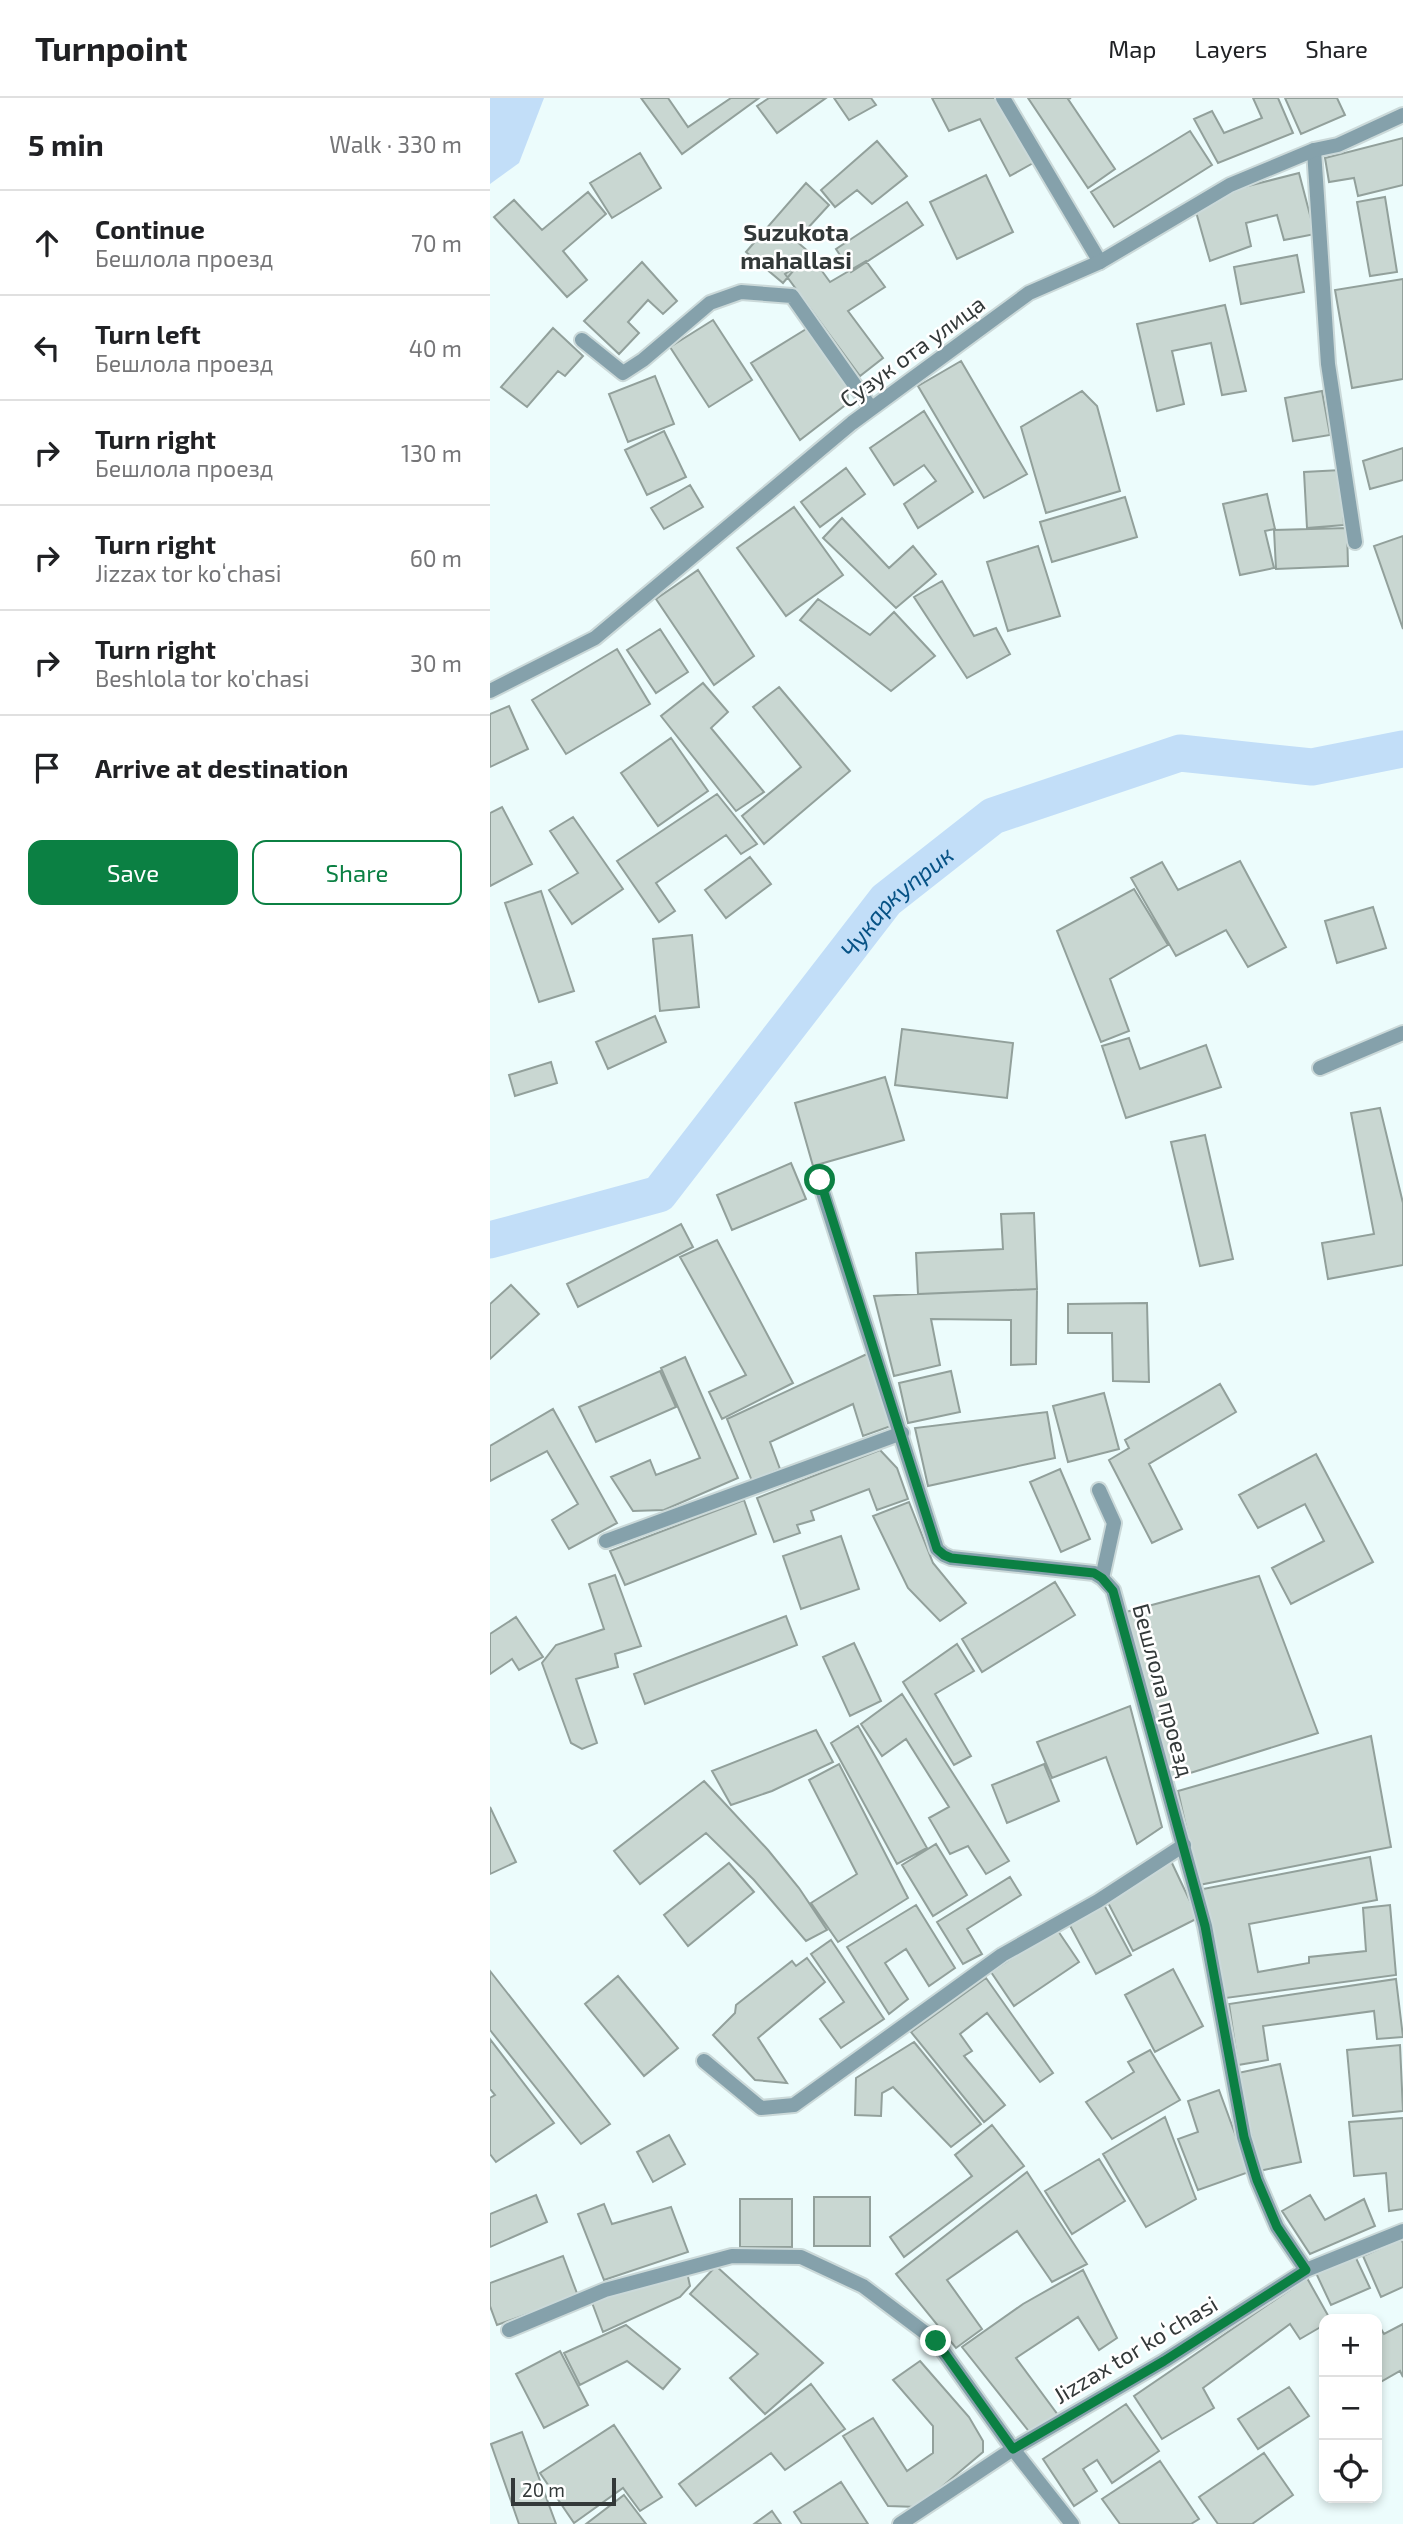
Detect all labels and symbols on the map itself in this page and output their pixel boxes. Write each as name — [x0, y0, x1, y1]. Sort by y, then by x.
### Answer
district label: Suzukota mahallasi — [740, 217, 852, 274]
street label: Сузук ота улица — [834, 289, 991, 414]
water label: Чукаркуприк — [833, 839, 959, 963]
route start — [804, 1164, 835, 1195]
street label: Бешлола проезд — [1127, 1600, 1201, 1780]
street label: Jizzax tor koʻchasi — [1048, 2289, 1222, 2409]
route end — [920, 2325, 951, 2356]
scale bar — [511, 2475, 616, 2507]

